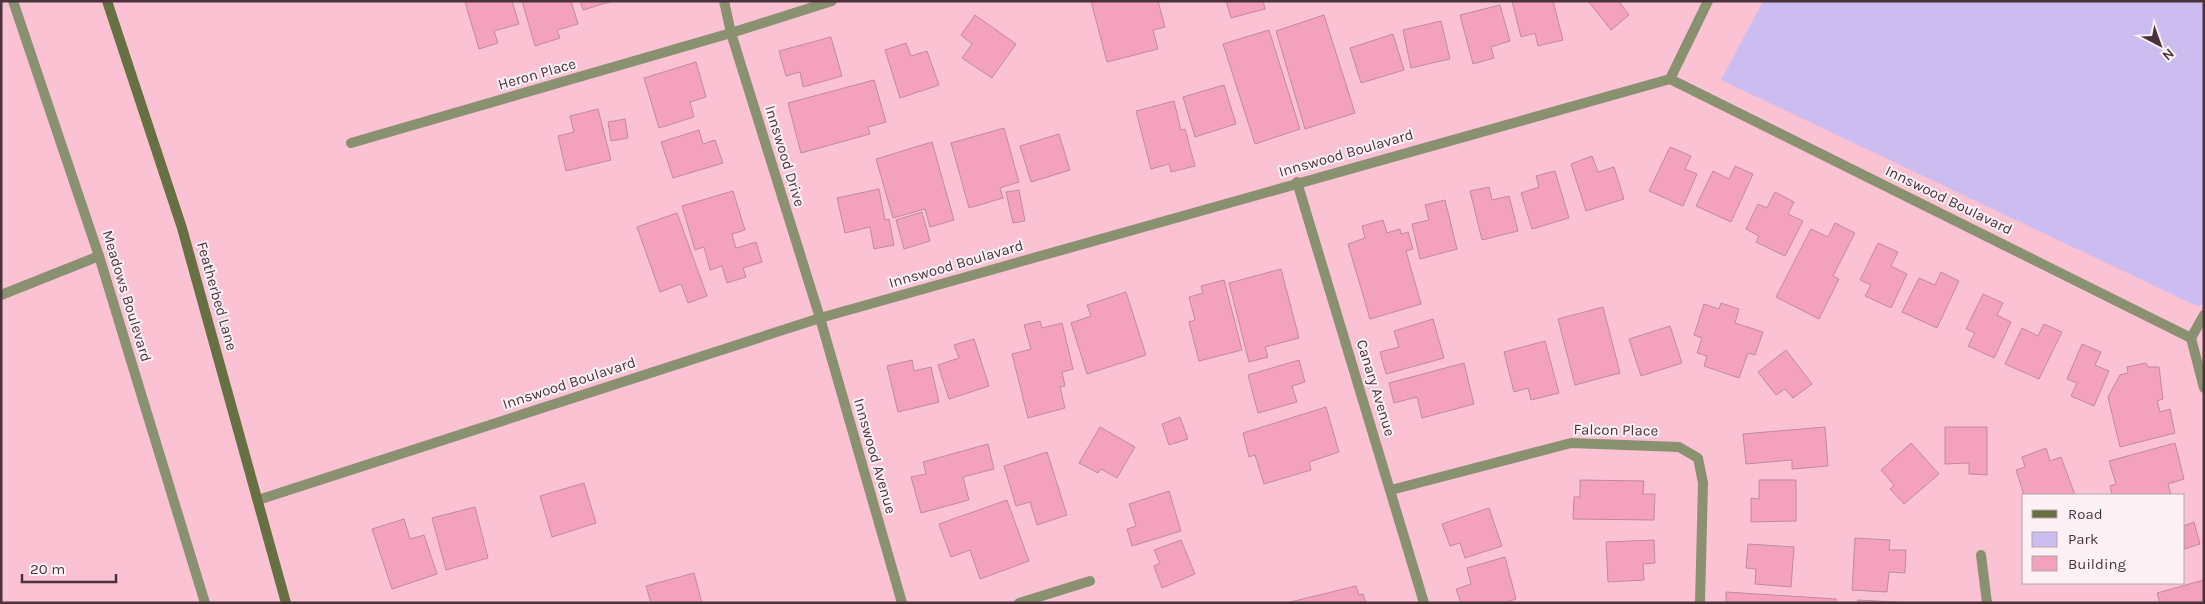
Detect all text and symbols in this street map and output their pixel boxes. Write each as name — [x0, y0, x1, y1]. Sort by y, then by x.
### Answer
north arrow — [2135, 20, 2185, 70]
text: N — [2159, 45, 2178, 64]
street label: Heron Place — [496, 54, 578, 94]
street label: Innswood Drive — [761, 103, 809, 209]
street label: Innswood Boulavard — [1277, 125, 1415, 181]
street label: Innswood Boulavard — [1883, 161, 2015, 239]
street label: Meadows Boulevard — [98, 228, 156, 364]
street label: Innswood Boulavard — [887, 236, 1025, 292]
street label: Featherbed Lane — [193, 240, 241, 352]
street label: Canary Avenue — [1353, 338, 1399, 438]
street label: Innswood Boulavard — [500, 353, 638, 413]
street label: Innswood Avenue — [850, 396, 900, 516]
street label: Falcon Place — [1573, 420, 1659, 440]
legend — [2022, 494, 2185, 584]
text: Road — [2068, 505, 2103, 523]
text: Park — [2068, 530, 2098, 548]
scale bar — [22, 552, 116, 584]
text: Building — [2068, 555, 2126, 573]
text: 20 m — [30, 560, 65, 578]

